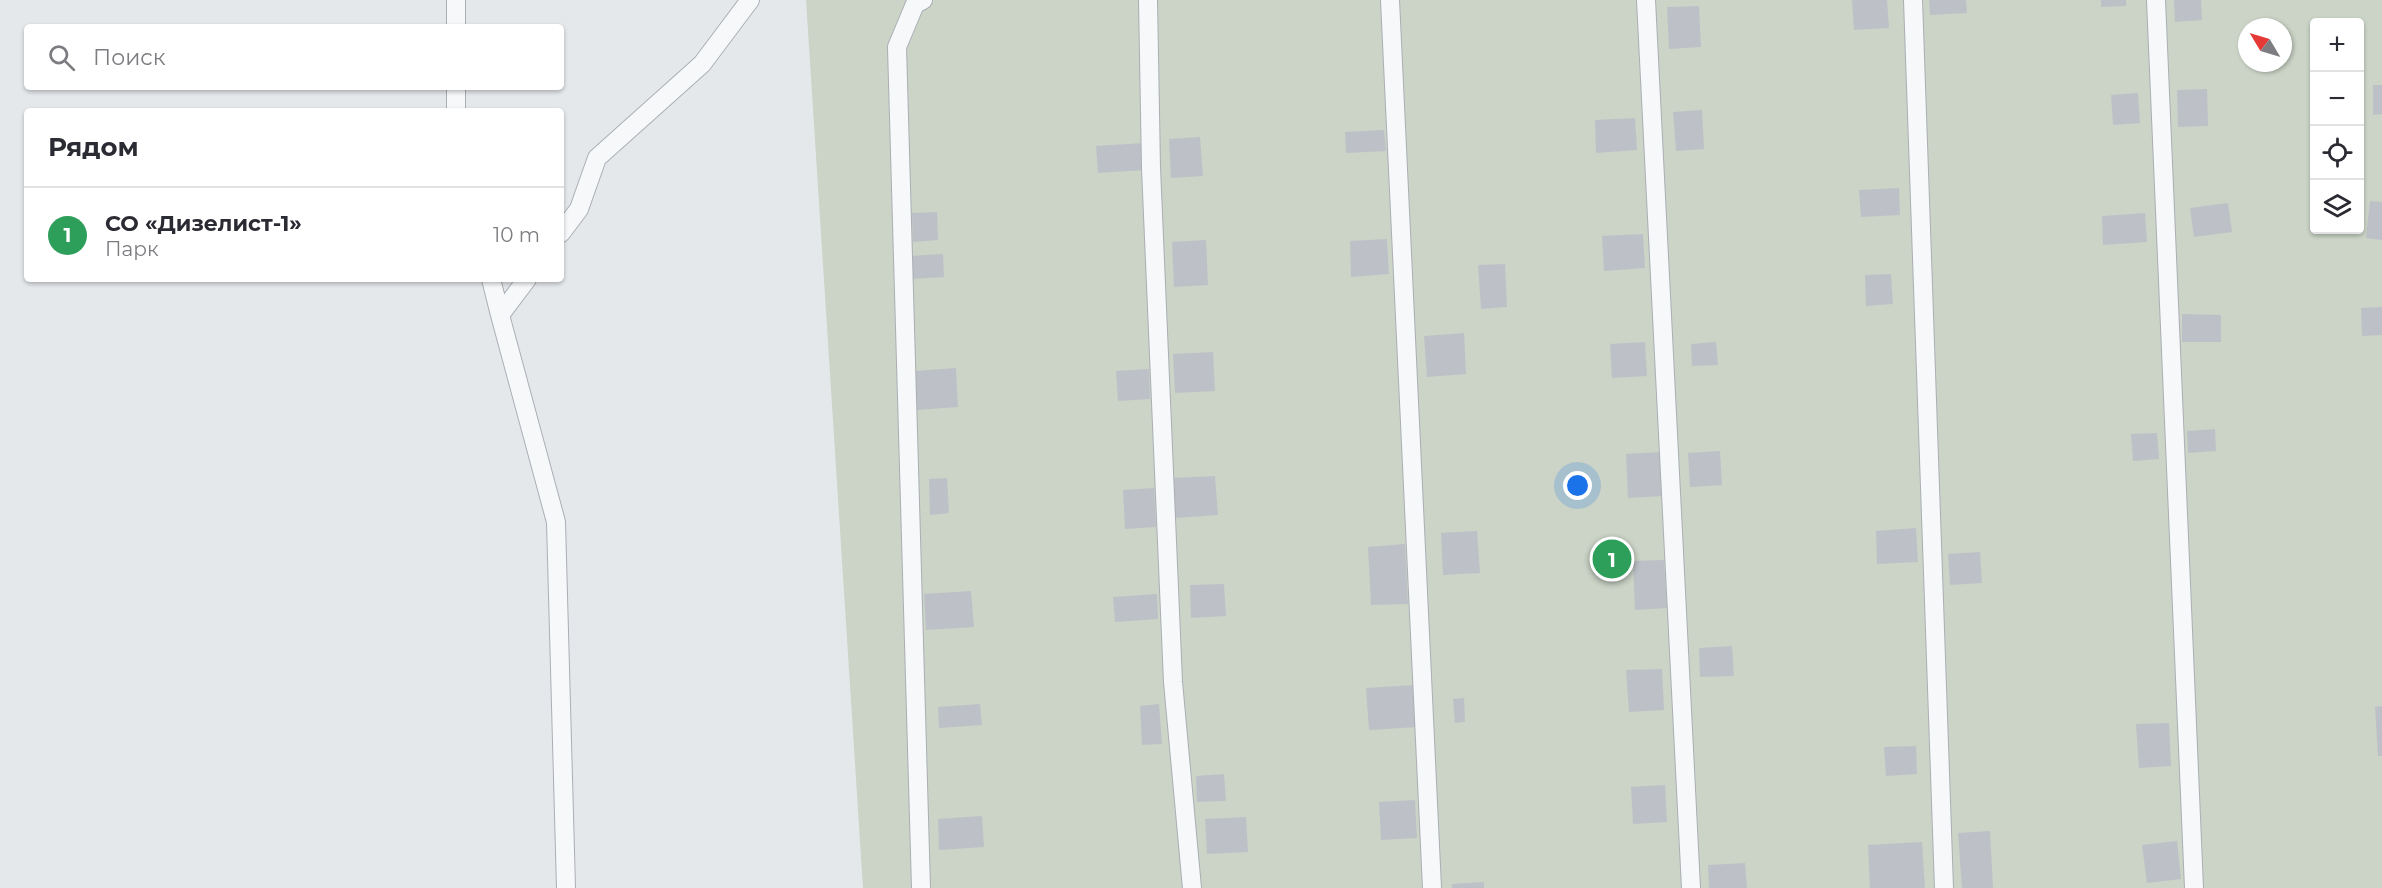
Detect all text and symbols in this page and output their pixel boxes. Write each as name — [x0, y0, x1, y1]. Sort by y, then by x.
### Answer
north arrow — [2238, 18, 2292, 72]
map controls — [2310, 18, 2364, 234]
button: + — [2310, 18, 2364, 72]
search box — [24, 24, 564, 90]
icon: search — [45, 41, 78, 74]
text: Поиск — [93, 44, 165, 71]
button: − — [2310, 72, 2364, 126]
button: locate — [2310, 126, 2364, 180]
text: Рядом — [48, 131, 139, 163]
button: layers — [2310, 180, 2364, 234]
text: СО «Дизелист-1» — [105, 210, 302, 237]
text: 1 — [64, 223, 71, 247]
text: 10 m — [493, 223, 540, 247]
text: Парк — [105, 237, 159, 261]
your location — [1563, 471, 1592, 500]
pin: 1 — [1592, 536, 1632, 582]

